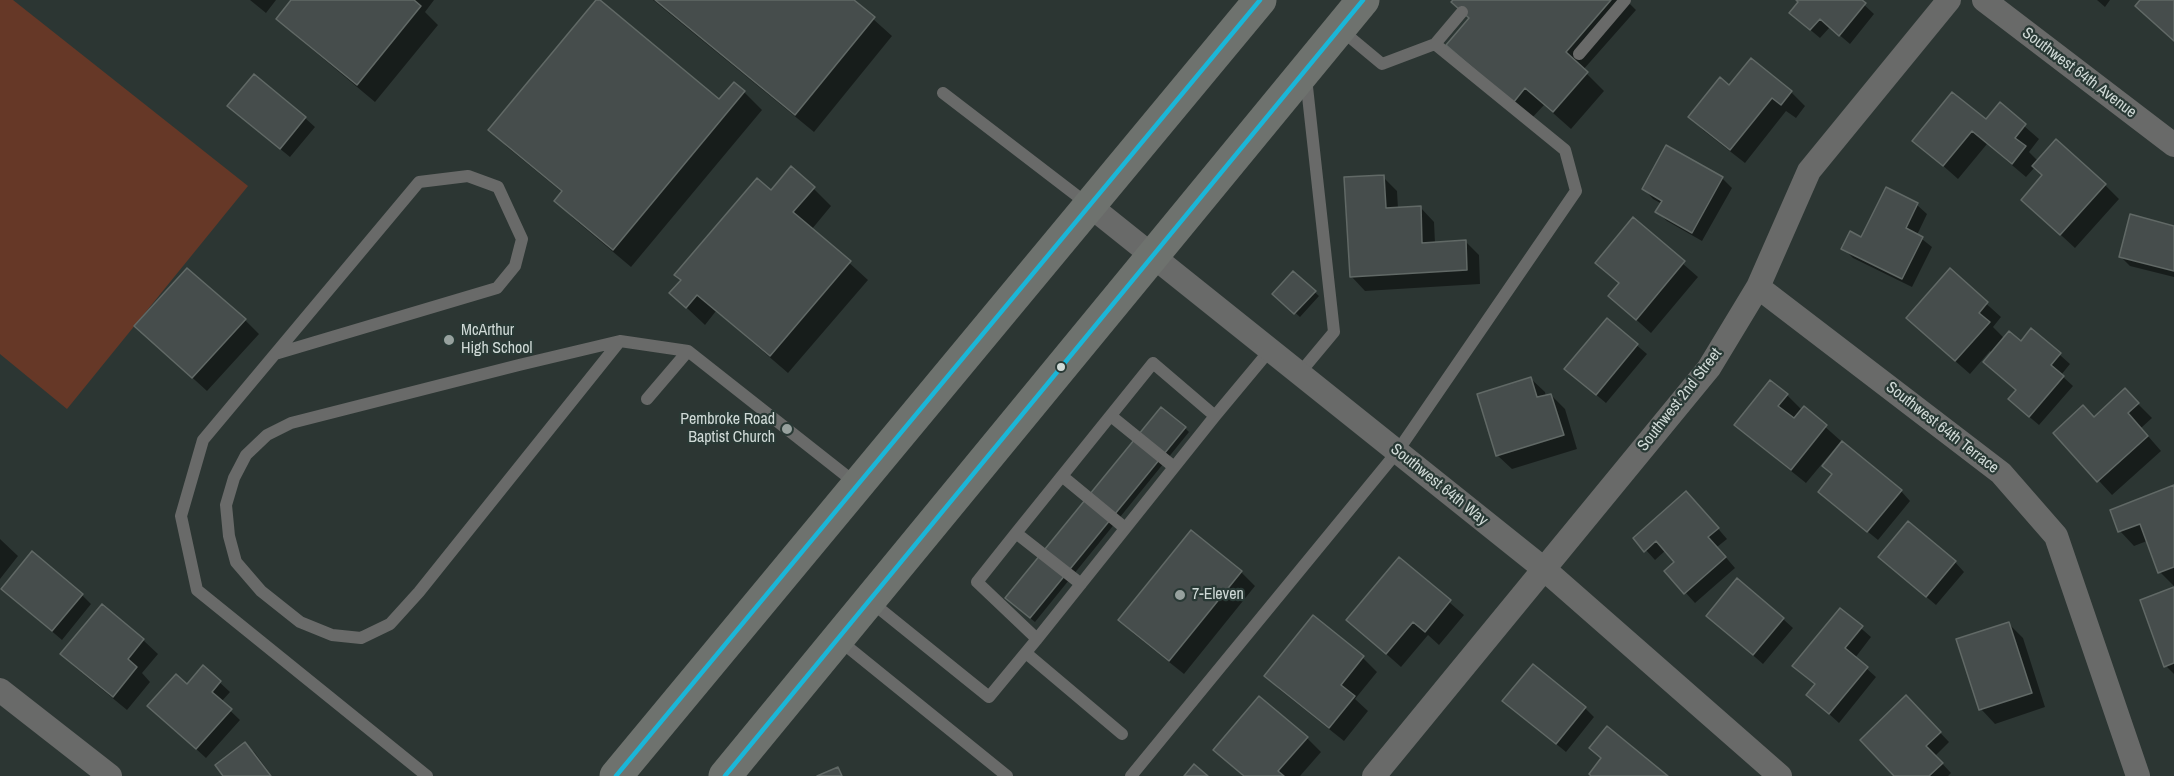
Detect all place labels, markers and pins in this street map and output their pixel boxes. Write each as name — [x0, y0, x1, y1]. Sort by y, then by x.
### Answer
place label: McArthur High School — [461, 321, 532, 359]
marker: McArthur High School — [442, 333, 456, 347]
unlabelled marker — [1055, 361, 1067, 373]
place label: Pembroke Road Baptist Church — [680, 410, 775, 448]
marker: Pembroke Road Baptist Church — [780, 422, 794, 436]
place label: 7-Eleven — [1192, 585, 1244, 605]
marker: 7-Eleven — [1173, 588, 1187, 602]

